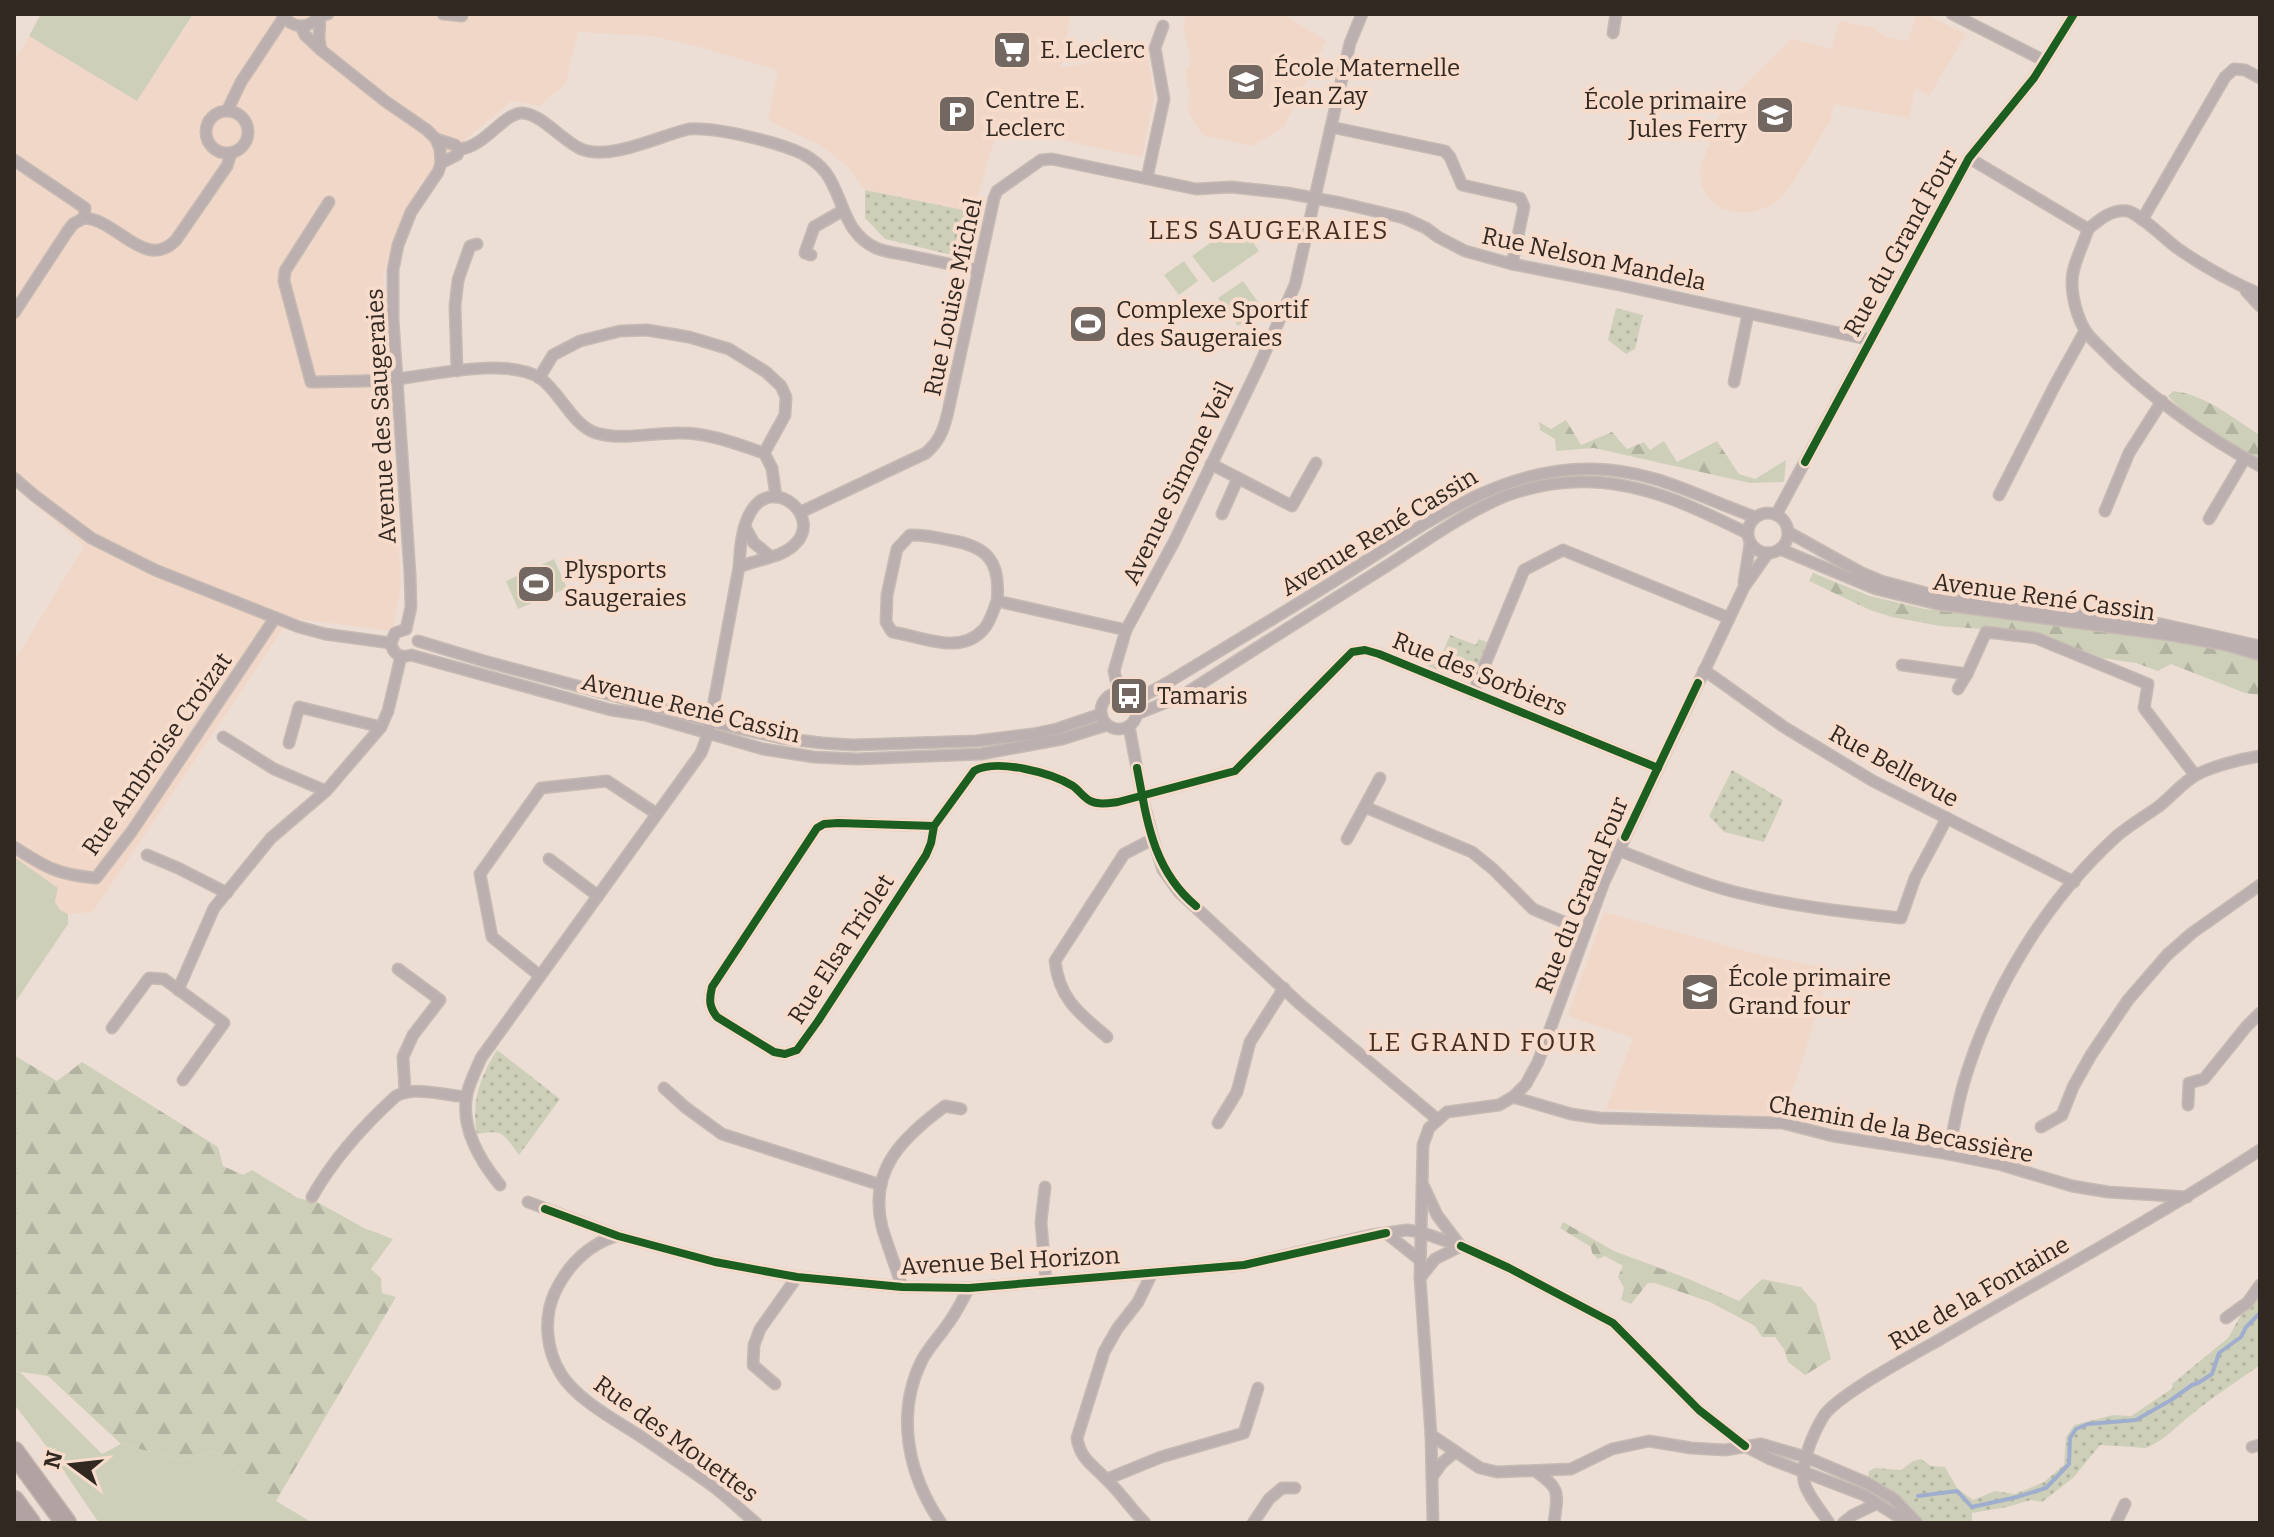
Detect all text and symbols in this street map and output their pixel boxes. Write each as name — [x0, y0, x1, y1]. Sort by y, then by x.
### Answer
supermarket icon: E. Leclerc — [991, 29, 1033, 71]
place label: E. Leclerc — [1040, 36, 1145, 64]
place label: École Maternelle Jean Zay — [1273, 53, 1460, 110]
school or university icon: École Maternelle Jean Zay — [1225, 61, 1267, 103]
place label: Centre E. Leclerc — [985, 86, 1085, 142]
place label: École primaire Jules Ferry — [1584, 86, 1747, 143]
parking icon: Centre E. Leclerc — [936, 93, 978, 135]
school or university icon: École primaire Jules Ferry — [1754, 94, 1796, 136]
street label: Rue du Grand Four — [1838, 145, 1964, 341]
street label: Rue Louise Michel — [918, 195, 988, 399]
district label: LES SAUGERAIES — [1148, 215, 1390, 246]
street label: Rue Nelson Mandela — [1479, 222, 1709, 296]
street label: Avenue des Saugeraies — [360, 288, 402, 544]
place label: Complexe Sportif des Saugeraies — [1116, 296, 1310, 352]
sports icon: Complexe Sportif des Saugeraies — [1067, 303, 1109, 345]
street label: Avenue Simone Veil — [1117, 377, 1239, 589]
street label: Avenue René Cassin — [1276, 462, 1482, 602]
place label: Plysports Saugeraies — [564, 556, 687, 612]
sports icon: Plysports Saugeraies — [515, 563, 557, 605]
street label: Avenue René Cassin — [1931, 568, 2157, 626]
street label: Rue des Sorbiers — [1389, 626, 1571, 722]
street label: Rue Ambroise Croizat — [76, 647, 238, 861]
street label: Avenue René Cassin — [579, 667, 803, 749]
bus stop icon: Tamaris — [1108, 675, 1150, 717]
place label: Tamaris — [1157, 682, 1248, 710]
street label: Rue Bellevue — [1824, 719, 1964, 813]
street label: Rue du Grand Four — [1530, 793, 1634, 997]
street label: Rue Elsa Triolet — [782, 869, 900, 1029]
place label: École primaire Grand four — [1728, 963, 1891, 1020]
school or university icon: École primaire Grand four — [1679, 971, 1721, 1013]
district label: LE GRAND FOUR — [1368, 1027, 1598, 1058]
street label: Chemin de la Becassière — [1766, 1090, 2036, 1168]
street label: Rue de la Fontaine — [1884, 1230, 2074, 1356]
street label: Avenue Bel Horizon — [900, 1241, 1120, 1281]
street label: Rue des Mouettes — [588, 1370, 764, 1508]
north arrow — [32, 1425, 112, 1505]
text: N — [38, 1448, 68, 1472]

